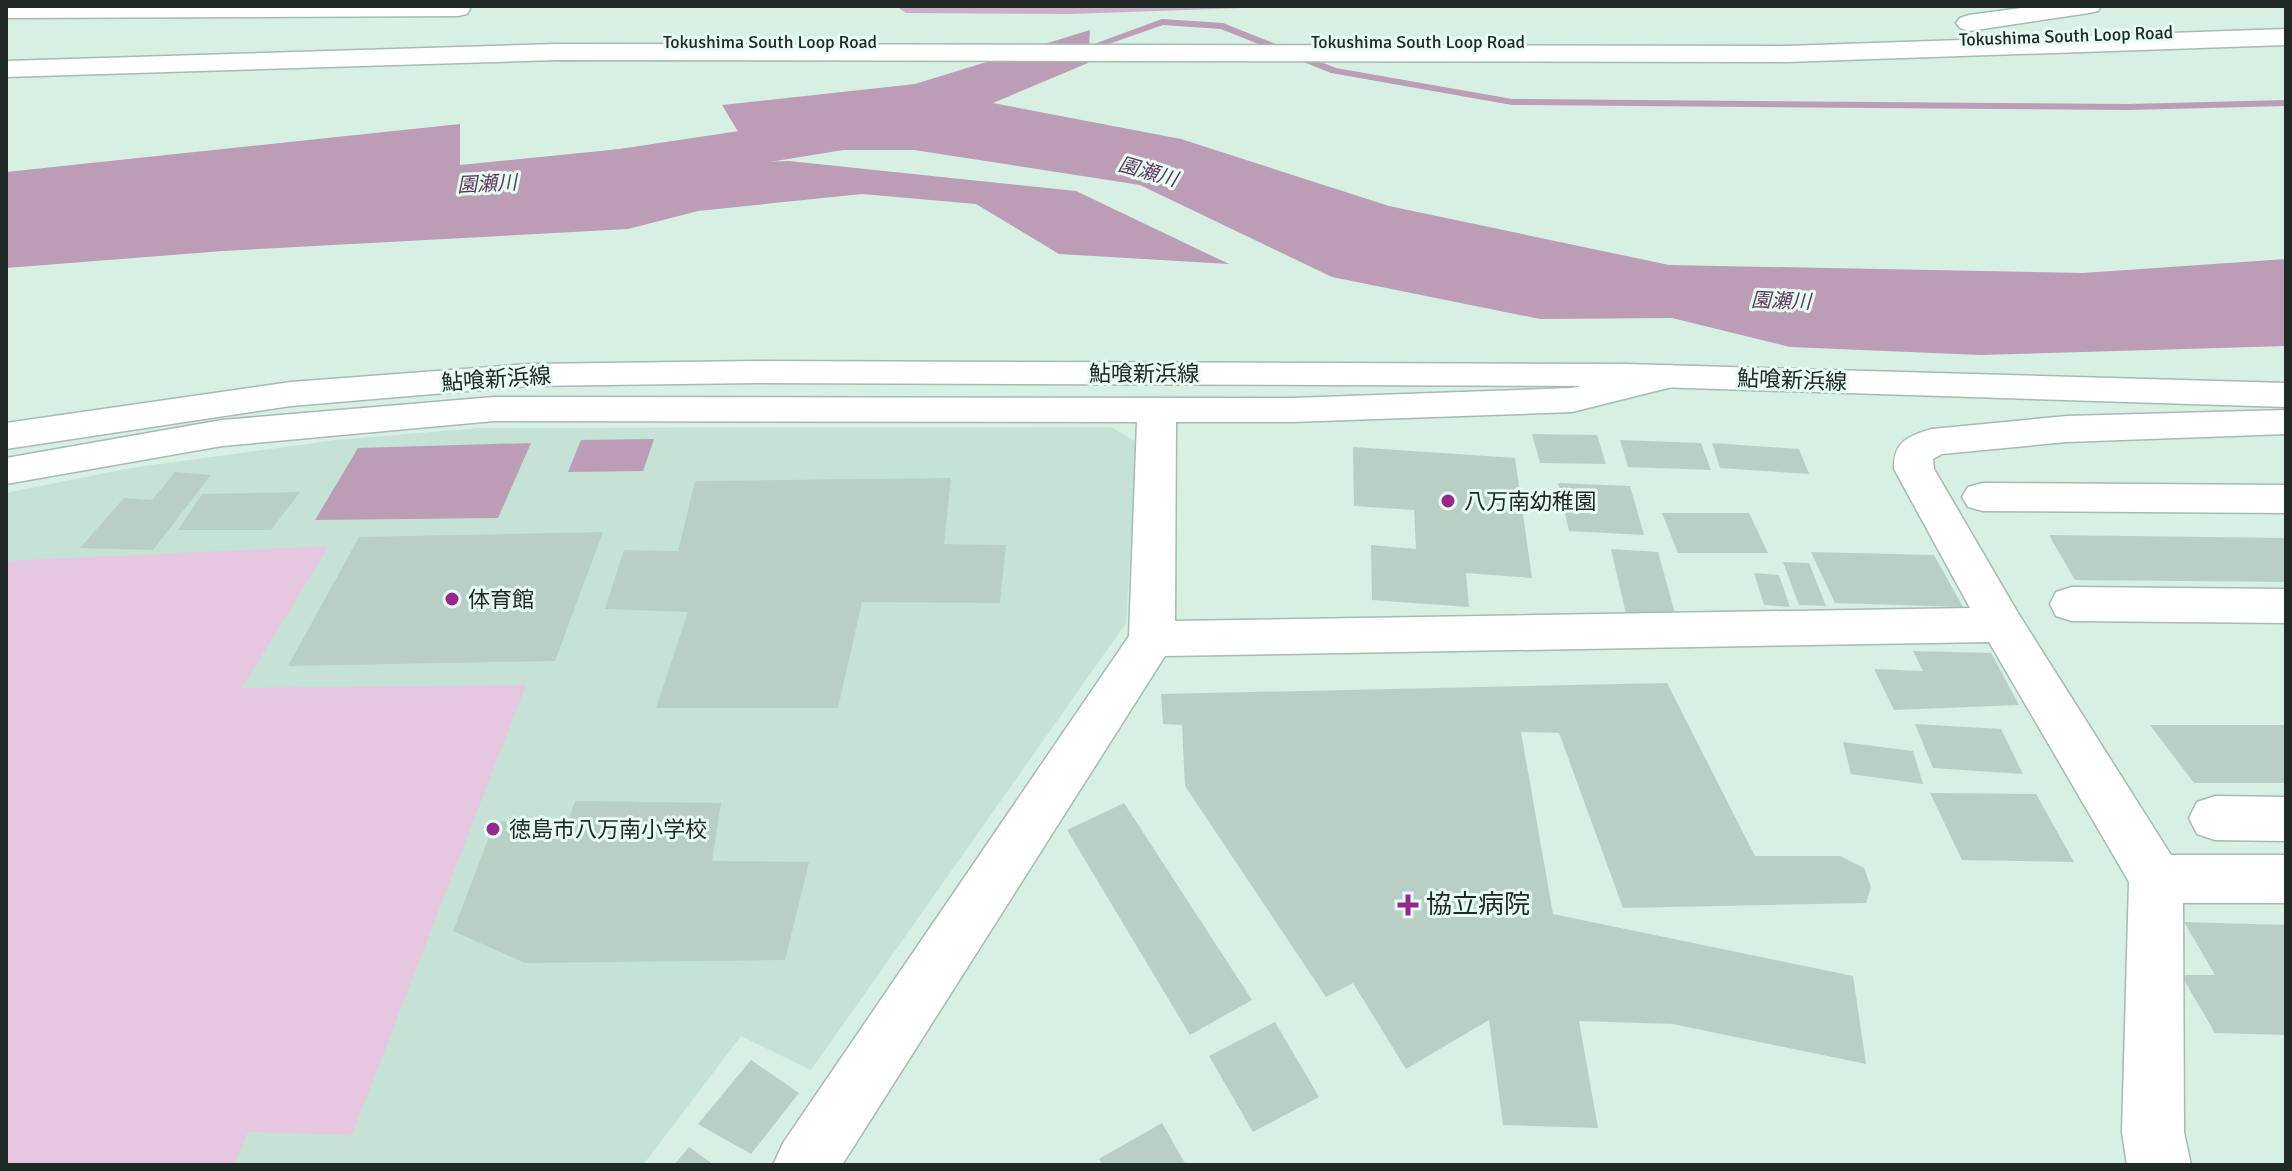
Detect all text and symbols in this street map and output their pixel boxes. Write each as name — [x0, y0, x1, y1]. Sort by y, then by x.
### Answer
street label: Tokushima South Loop Road — [1959, 21, 2173, 51]
street label: Tokushima South Loop Road — [663, 31, 877, 53]
street label: Tokushima South Loop Road — [1311, 31, 1525, 53]
water label: 園瀬川 — [1116, 152, 1182, 193]
water label: 園瀬川 — [456, 170, 520, 198]
water label: 園瀬川 — [1751, 287, 1813, 315]
street label: 鮎喰新浜線 — [1089, 360, 1199, 387]
street label: 鮎喰新浜線 — [440, 362, 552, 396]
street label: 鮎喰新浜線 — [1737, 365, 1847, 395]
place label: 八万南幼稚園 — [1464, 488, 1596, 515]
marker: 八万南幼稚園 — [1439, 492, 1457, 510]
place label: 体育館 — [468, 586, 534, 613]
marker: 体育館 — [443, 590, 461, 608]
place label: 徳島市八万南小学校 — [509, 816, 707, 843]
marker: 徳島市八万南小学校 — [484, 820, 502, 838]
place label: 協立病院 — [1426, 889, 1530, 921]
marker: 協立病院 — [1397, 894, 1419, 916]

